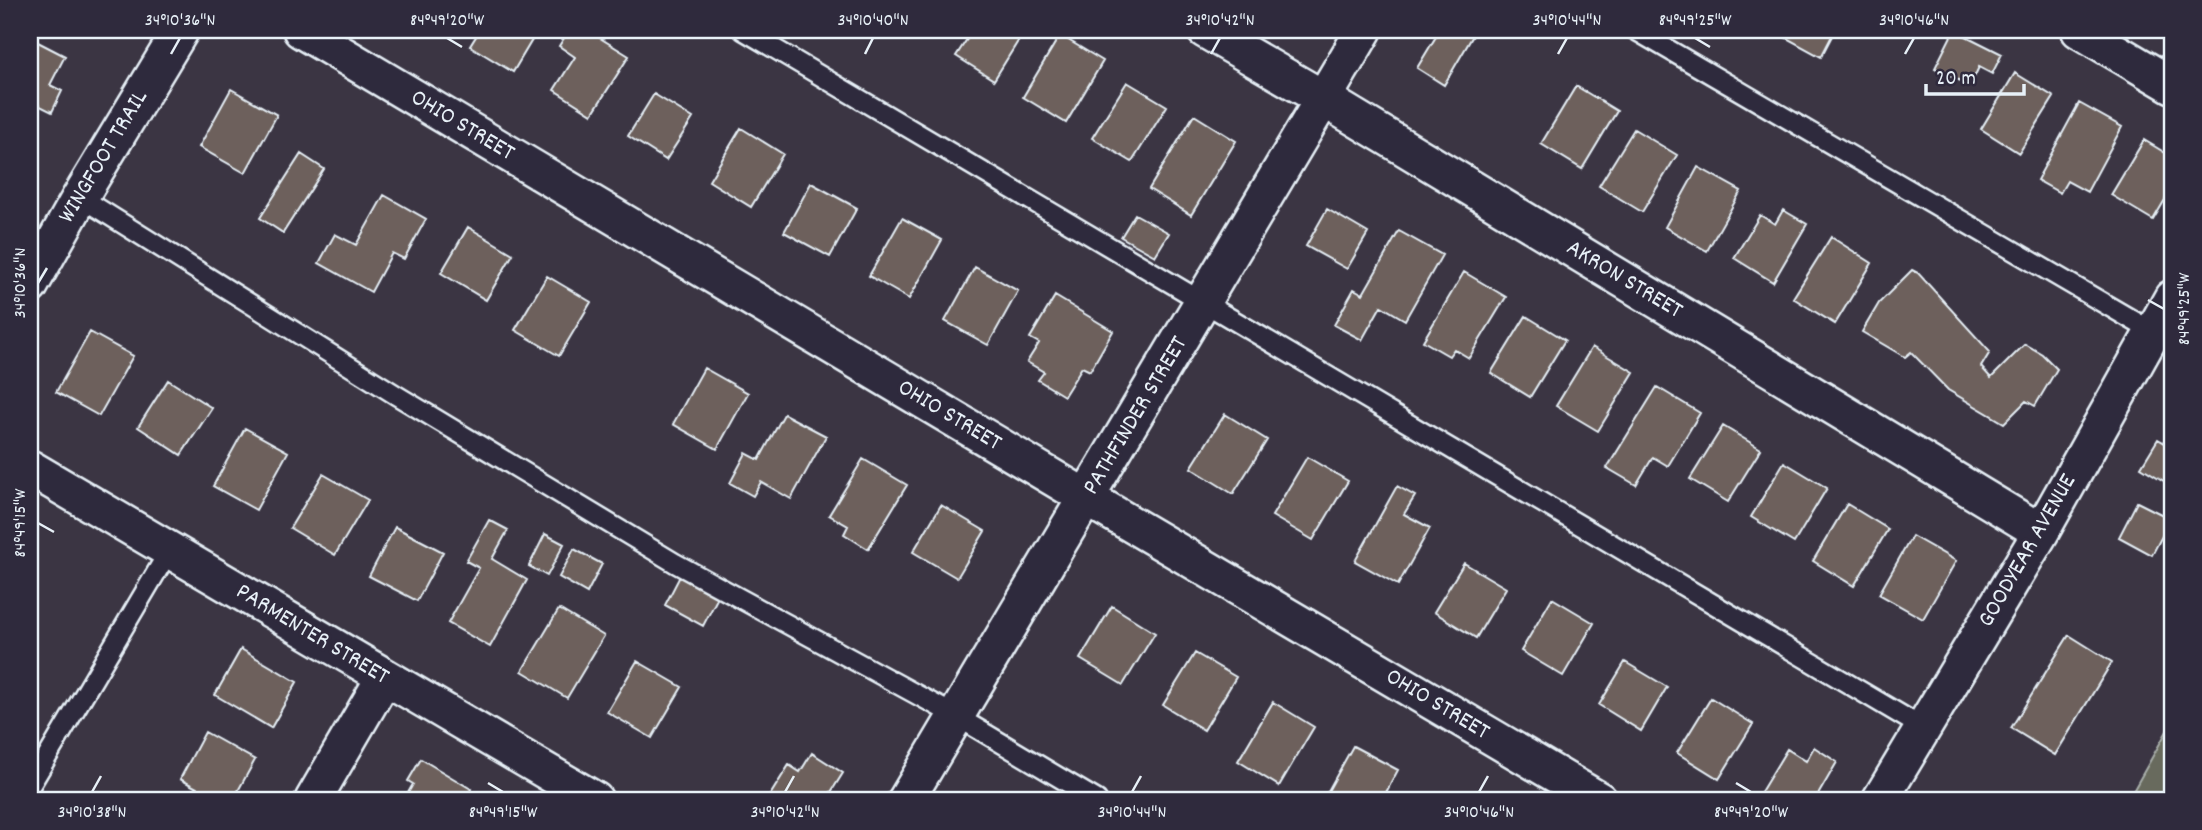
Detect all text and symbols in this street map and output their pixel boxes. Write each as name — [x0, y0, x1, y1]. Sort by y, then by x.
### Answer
text: 34°10'36"N — [145, 9, 215, 34]
text: 84°49'20"W — [410, 9, 485, 34]
text: 34°10'40"N — [837, 9, 909, 34]
text: 34°10'42"N — [1185, 9, 1255, 34]
text: 34°10'44"N — [1533, 9, 1601, 34]
text: 84°49'25"W — [1659, 9, 1732, 34]
text: 34°10'46"N — [1879, 9, 1949, 34]
scale bar — [1926, 52, 2024, 96]
text: 20 m — [1936, 65, 1976, 95]
street label: OHIO STREET — [404, 82, 521, 171]
street label: WINGFOOT TRAIL — [51, 84, 157, 230]
street label: AKRON STREET — [1559, 232, 1689, 328]
text: 34°10'36"N — [9, 248, 34, 318]
text: 84°49'25"W — [2173, 272, 2198, 345]
street label: PATHFINDER STREET — [1075, 330, 1197, 502]
street label: OHIO STREET — [891, 372, 1008, 461]
street label: GOODYEAR AVENUE — [1970, 468, 2086, 634]
text: 84°49'15"W — [9, 488, 34, 557]
street label: PARMENTER STREET — [229, 576, 395, 694]
street label: OHIO STREET — [1379, 661, 1496, 750]
text: 34°10'38"N — [57, 801, 127, 826]
text: 84°49'15"W — [469, 801, 538, 826]
text: 34°10'42"N — [750, 801, 820, 826]
text: 34°10'44"N — [1098, 801, 1166, 826]
text: 34°10'46"N — [1444, 801, 1514, 826]
text: 84°49'20"W — [1714, 801, 1789, 826]

